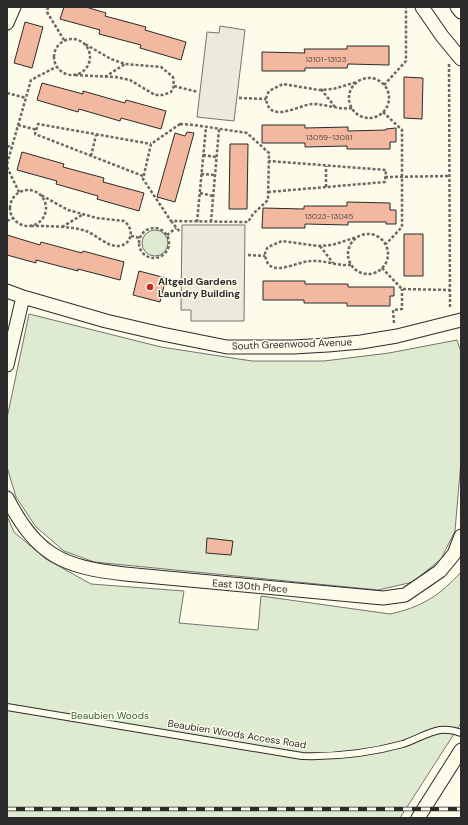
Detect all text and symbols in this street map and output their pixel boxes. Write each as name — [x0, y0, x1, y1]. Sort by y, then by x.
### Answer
house number: 13101-13123 — [306, 54, 347, 64]
house number: 13059-13081 — [306, 132, 352, 142]
house number: 13023-13045 — [305, 211, 353, 221]
place label: Altgeld Gardens Laundry Building — [158, 275, 240, 300]
marker: Altgeld Gardens Laundry Building — [145, 282, 155, 292]
street label: South Greenwood Avenue — [232, 335, 353, 353]
street label: East 130th Place — [212, 576, 289, 596]
park label: Beaubien Woods — [71, 709, 149, 722]
street label: Beaubien Woods Access Road — [167, 717, 307, 751]

